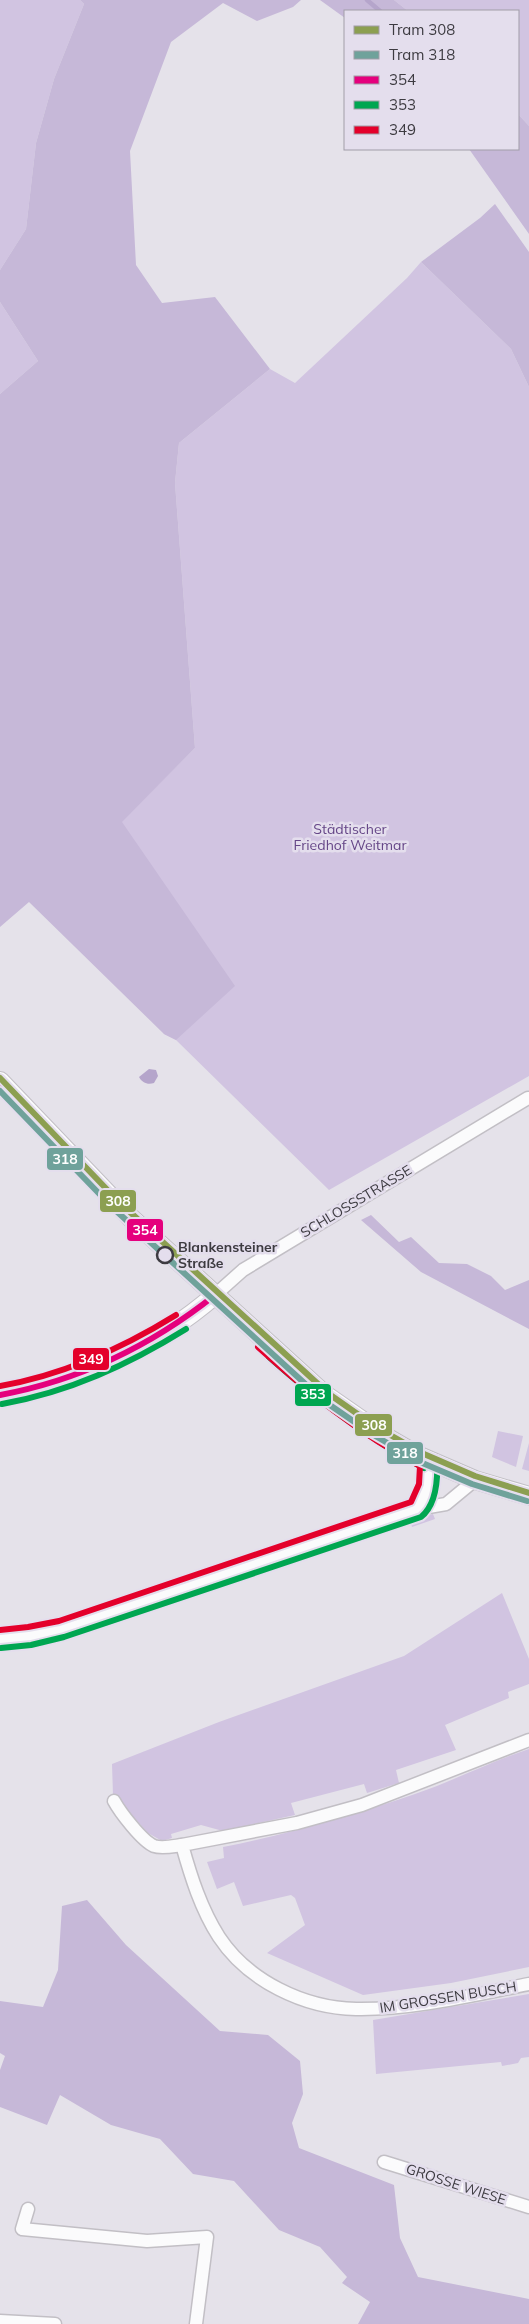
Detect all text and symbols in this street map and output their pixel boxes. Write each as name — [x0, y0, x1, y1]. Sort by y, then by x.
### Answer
legend — [344, 10, 519, 150]
text: Tram 308 — [389, 20, 455, 39]
text: Tram 318 — [389, 45, 455, 64]
text: 354 — [389, 70, 416, 89]
text: 353 — [389, 95, 416, 114]
text: 349 — [389, 120, 416, 139]
park label: Städtischer Friedhof Weitmar — [293, 820, 407, 854]
line badge: 318 — [46, 1147, 84, 1171]
text: 318 — [52, 1150, 78, 1168]
street label: SCHLOSSSTRASSE — [297, 1161, 415, 1241]
line badge: 308 — [99, 1189, 137, 1213]
text: 308 — [105, 1192, 131, 1210]
line badge: 354 — [126, 1218, 164, 1242]
text: 354 — [132, 1221, 158, 1239]
place label: Blankensteiner Straße — [178, 1238, 278, 1272]
marker: Blankensteiner Straße — [156, 1246, 174, 1264]
line badge: 349 — [72, 1347, 110, 1371]
text: 349 — [78, 1350, 104, 1368]
line badge: 353 — [294, 1383, 332, 1407]
text: 353 — [300, 1385, 326, 1403]
line badge: 308 — [354, 1413, 393, 1437]
text: 308 — [361, 1416, 387, 1434]
line badge: 318 — [386, 1441, 424, 1465]
text: 318 — [392, 1444, 418, 1462]
street label: IM GROSSEN BUSCH — [378, 1977, 518, 2017]
street label: GROSSE WIESE — [404, 2159, 508, 2209]

